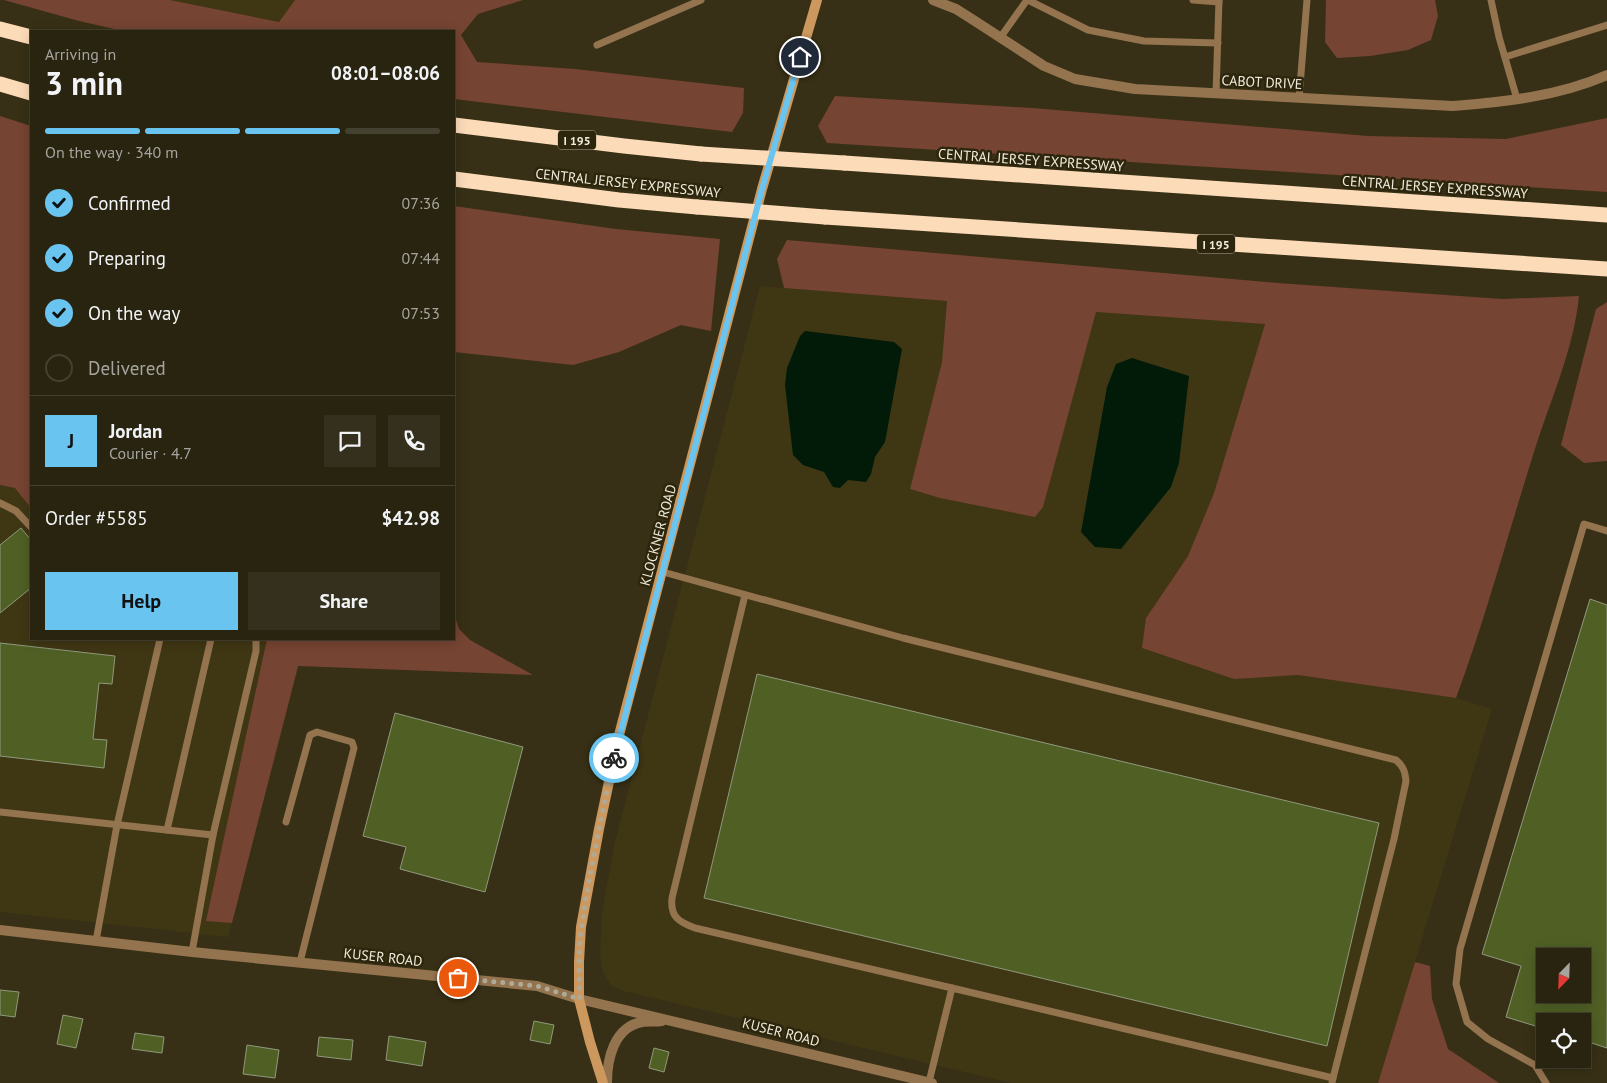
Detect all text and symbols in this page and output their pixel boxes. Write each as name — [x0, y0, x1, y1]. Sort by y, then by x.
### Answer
pin — [779, 36, 821, 78]
icon: home — [786, 43, 814, 71]
text: Arriving in — [45, 44, 116, 64]
text: 08:01–08:06 — [331, 61, 440, 85]
text: 3 min — [45, 62, 123, 104]
street label: CABOT DRIVE — [1221, 71, 1303, 93]
road number: I 195 — [558, 130, 596, 150]
text: On the way · 340 m — [45, 142, 178, 162]
street label: CENTRAL JERSEY EXPRESSWAY — [937, 145, 1125, 175]
street label: CENTRAL JERSEY EXPRESSWAY — [534, 164, 722, 202]
street label: CENTRAL JERSEY EXPRESSWAY — [1341, 172, 1529, 202]
icon: check — [45, 189, 73, 217]
text: Confirmed — [88, 191, 171, 215]
text: 07:36 — [402, 193, 440, 213]
road number: I 195 — [1197, 234, 1235, 253]
icon: check — [45, 244, 73, 272]
text: Preparing — [88, 246, 166, 270]
text: 07:44 — [402, 248, 440, 268]
icon: check — [45, 299, 73, 327]
text: On the way — [88, 301, 180, 325]
text: 07:53 — [402, 303, 440, 323]
text: Delivered — [88, 356, 166, 380]
button: chat — [324, 415, 376, 467]
button: phone — [388, 415, 440, 467]
text: Jordan — [109, 419, 162, 443]
text: J — [68, 429, 74, 453]
text: Courier · 4.7 — [109, 443, 192, 463]
street label: KLOCKNER ROAD — [636, 482, 680, 588]
text: Order #5585 — [45, 506, 148, 530]
text: $42.98 — [381, 506, 440, 530]
button: Help — [45, 572, 238, 630]
button: Share — [248, 572, 440, 630]
courier — [589, 733, 639, 783]
icon: bike — [600, 744, 628, 772]
street label: KUSER ROAD — [343, 944, 423, 970]
north arrow — [1536, 948, 1591, 1002]
map controls — [1536, 948, 1591, 1068]
pin — [437, 957, 479, 999]
icon: bag — [444, 964, 472, 992]
button: locate — [1536, 1013, 1591, 1068]
street label: KUSER ROAD — [741, 1014, 821, 1050]

